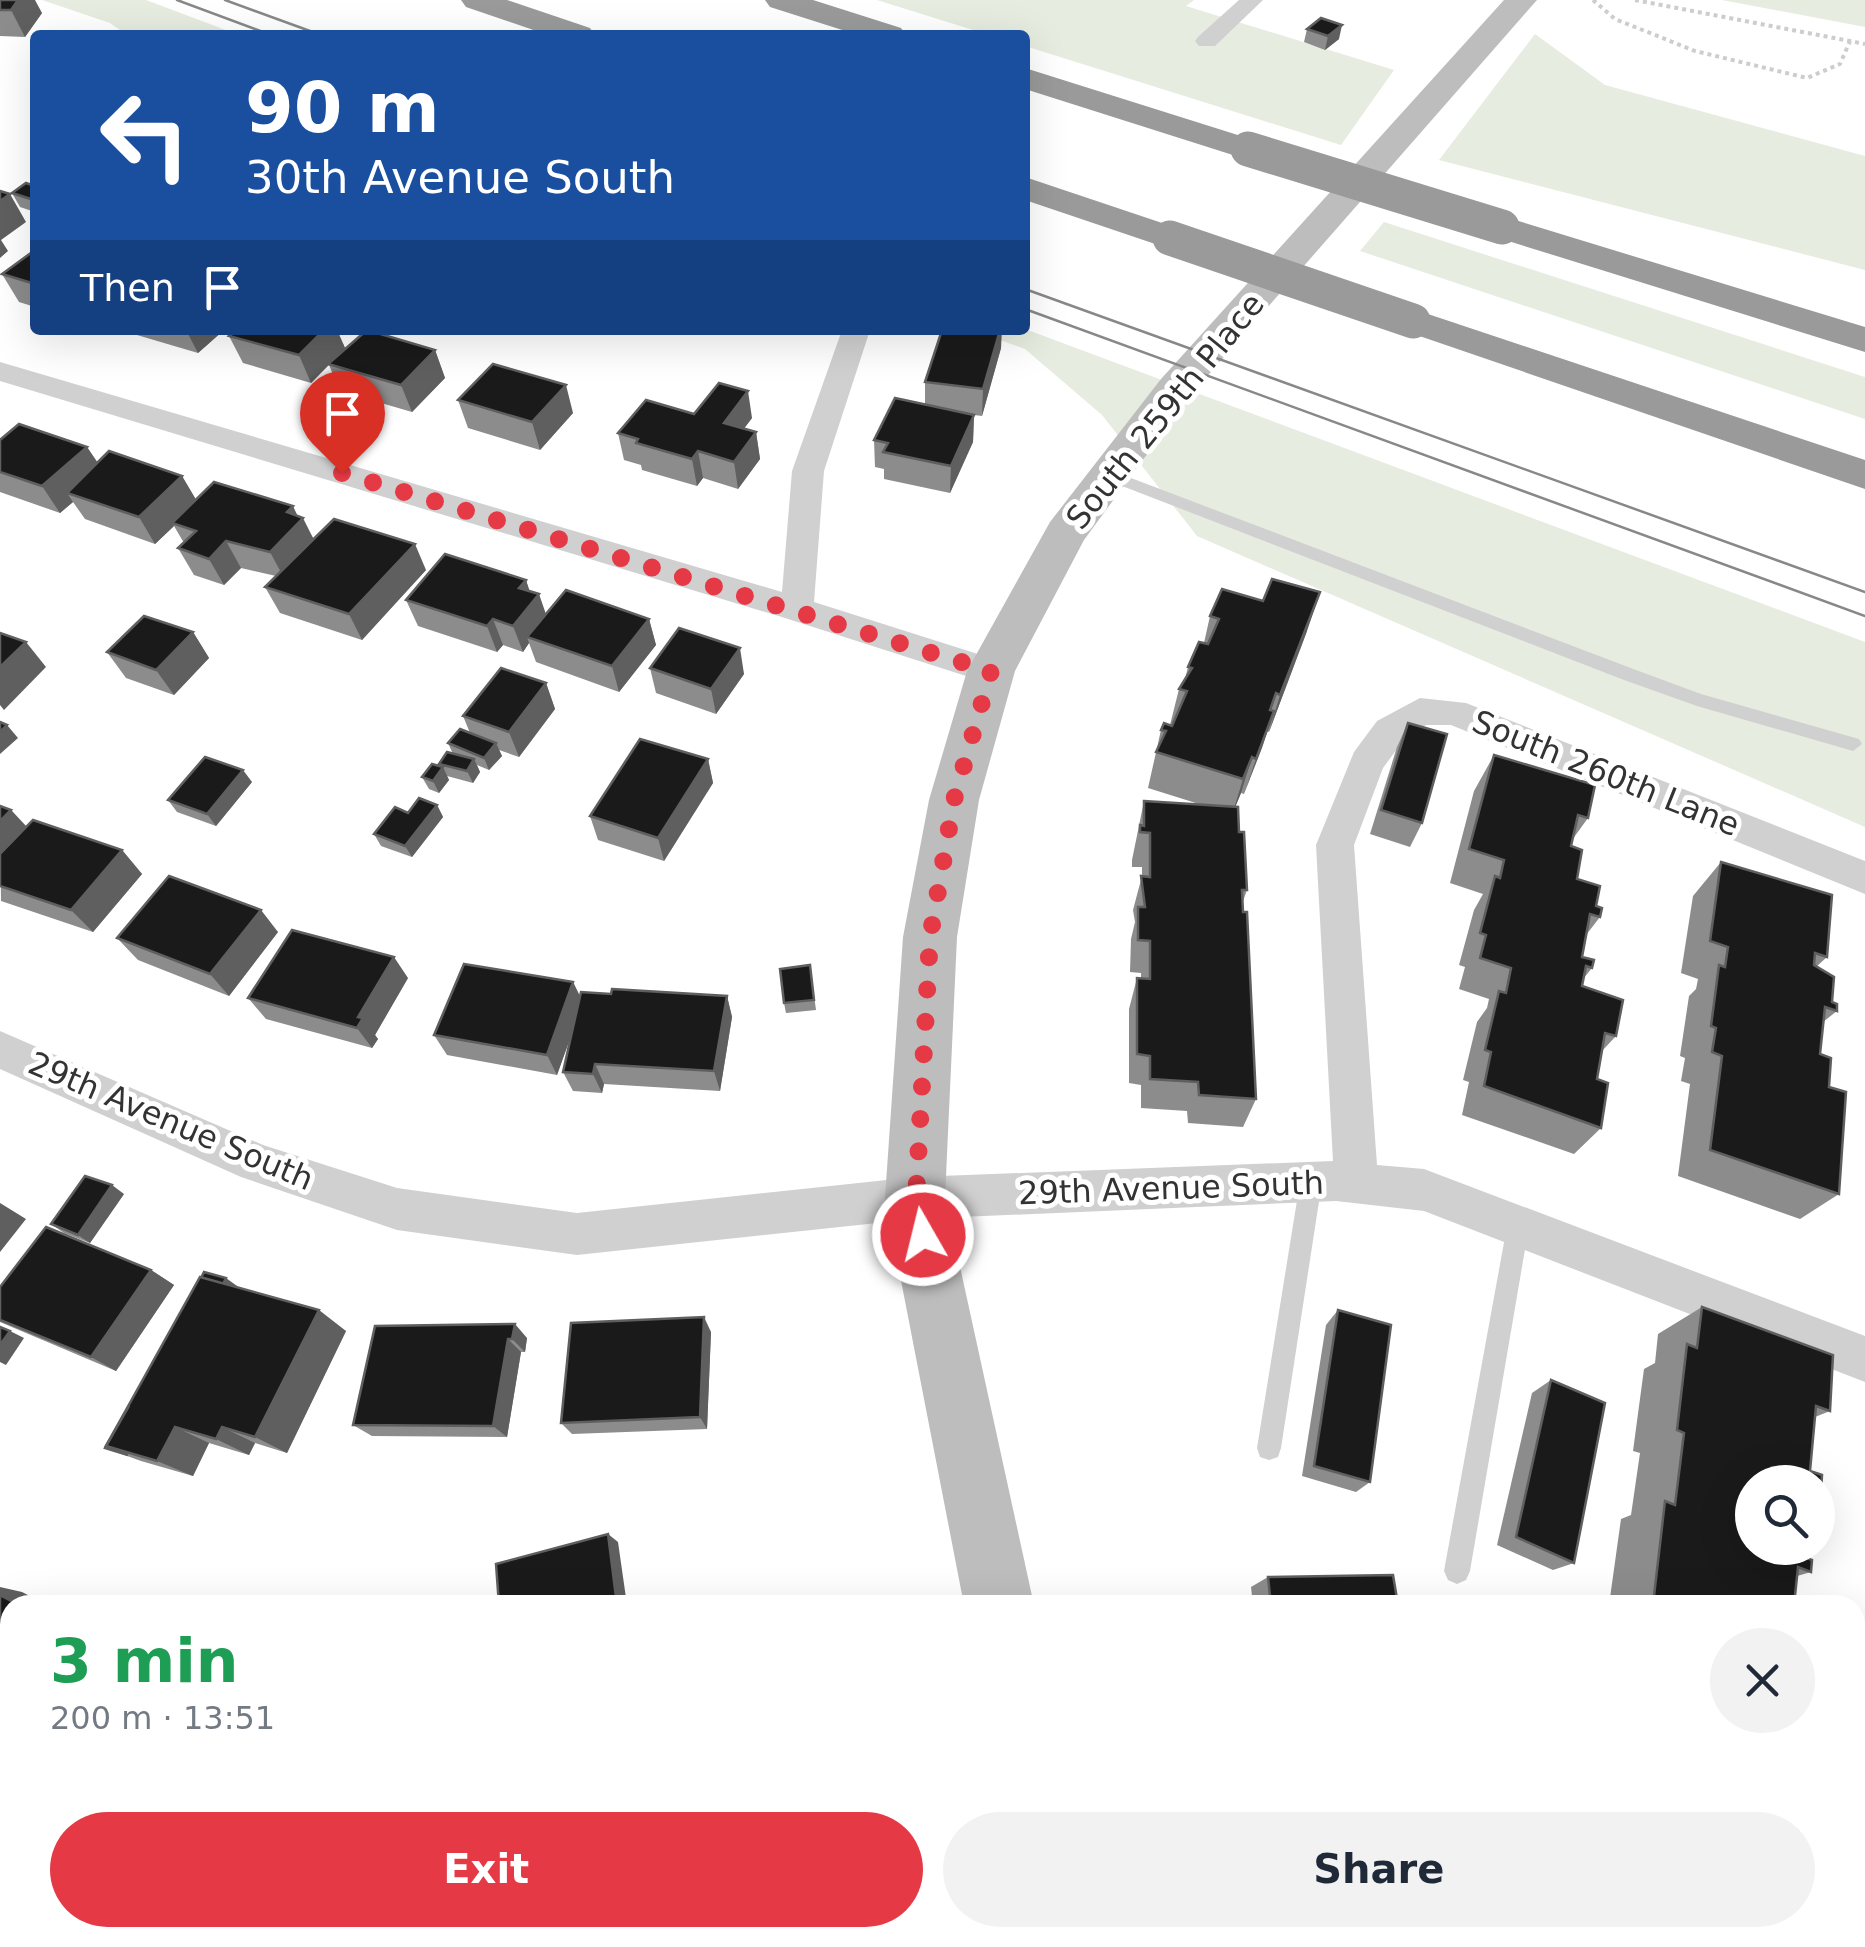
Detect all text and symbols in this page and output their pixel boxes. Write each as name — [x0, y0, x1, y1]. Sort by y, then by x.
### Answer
text: 90 m — [245, 67, 440, 149]
icon: left — [80, 70, 210, 200]
text: 30th Avenue South — [245, 151, 675, 204]
icon: arrive — [195, 260, 250, 315]
text: Then — [80, 266, 175, 310]
street label: South 259th Place — [1058, 285, 1272, 537]
pin — [300, 371, 385, 474]
icon: arrive — [315, 386, 370, 441]
street label: South 260th Lane — [1467, 702, 1745, 844]
street label: 29th Avenue South — [23, 1044, 319, 1198]
street label: 29th Avenue South — [1018, 1164, 1324, 1212]
position arrow — [871, 1183, 975, 1287]
map controls — [1735, 1465, 1835, 1565]
button: search — [1735, 1465, 1835, 1565]
text: 3 min — [50, 1626, 238, 1696]
button: close — [1710, 1628, 1815, 1733]
text: 200 m · 13:51 — [50, 1699, 275, 1737]
button: Exit — [50, 1812, 923, 1927]
button: Share — [943, 1812, 1815, 1927]

